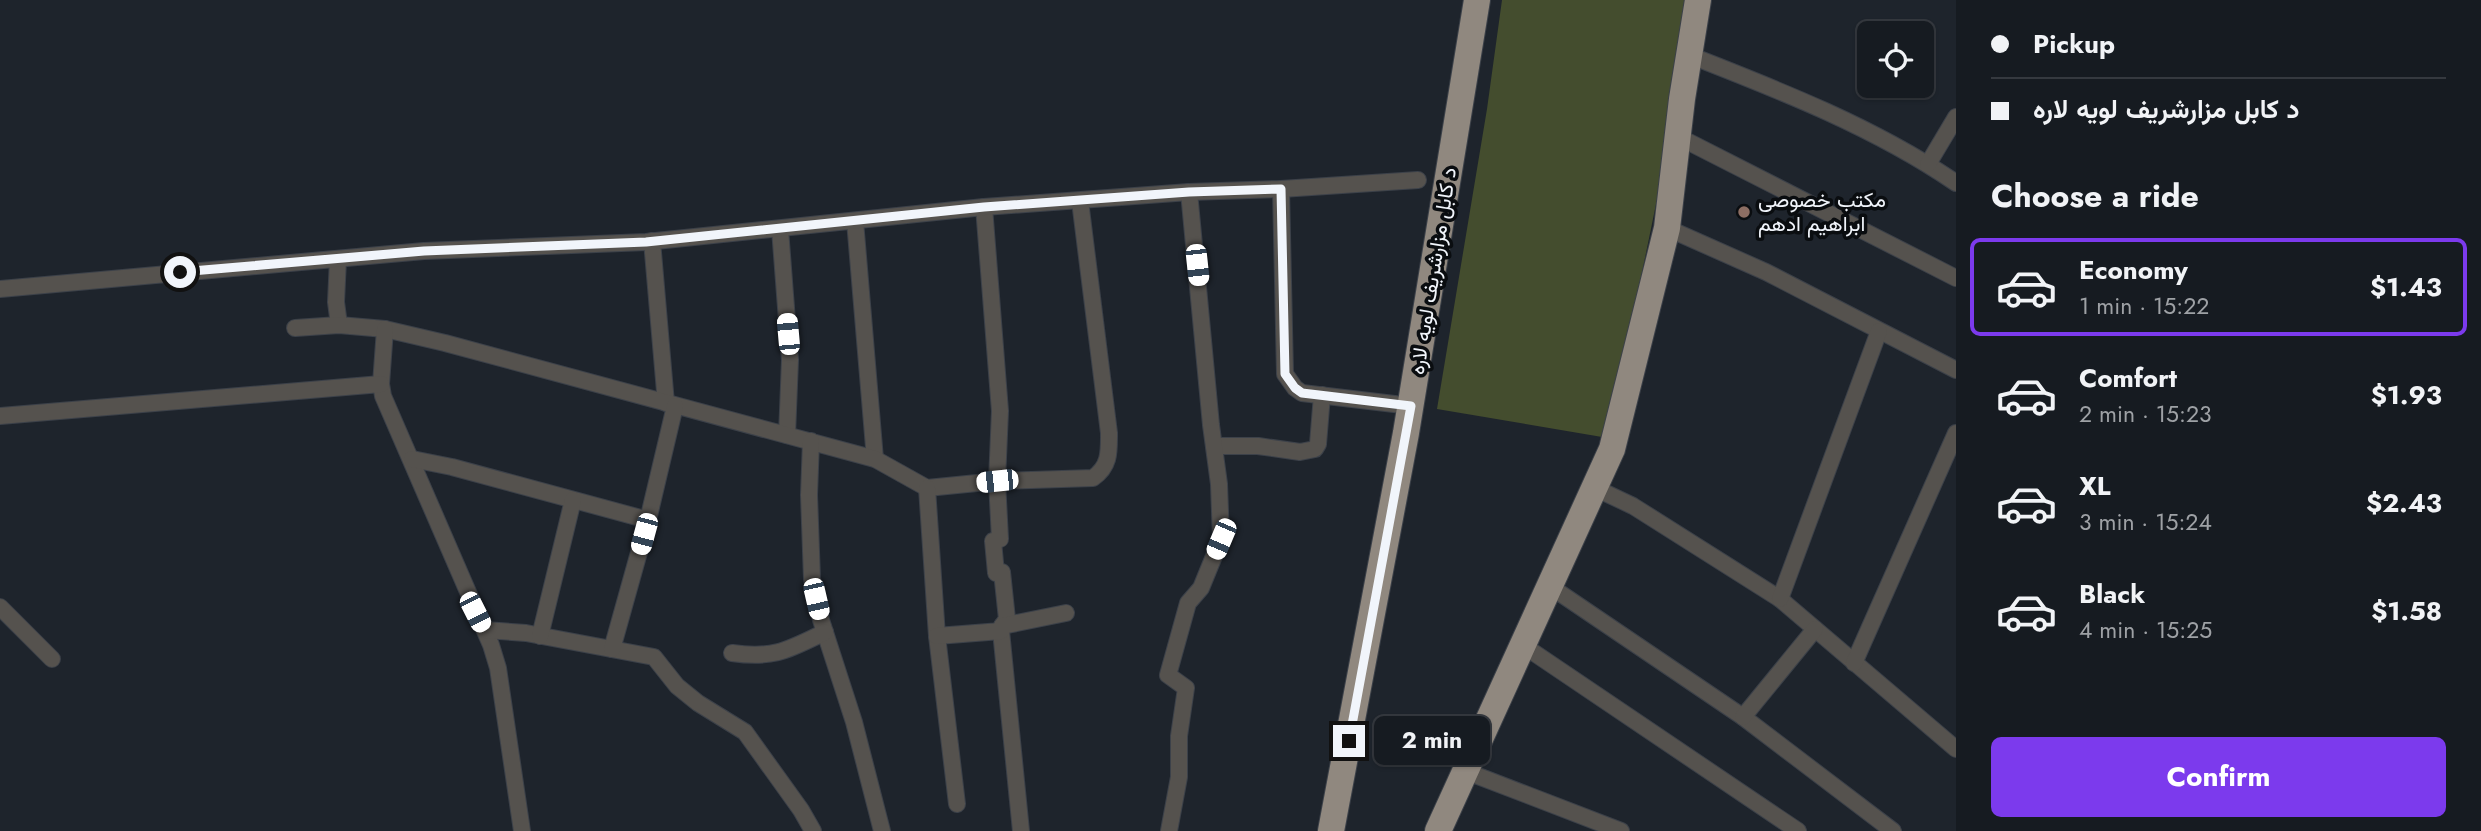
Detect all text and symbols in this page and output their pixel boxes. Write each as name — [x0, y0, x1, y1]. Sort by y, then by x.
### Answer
map controls — [1857, 21, 1934, 98]
button: locate — [1857, 21, 1934, 98]
text: Pickup — [2033, 25, 2115, 63]
text: د کابل مزارشریف لویه لاره — [2033, 90, 2299, 128]
street label: د کابل مزارشریف لویه لاره — [1402, 165, 1464, 377]
text: Choose a ride — [1991, 173, 2199, 219]
place label: مکتب خصوصی ابراهیم ادهم — [1758, 185, 1886, 239]
marker: مکتب خصوصی ابراهیم ادهم — [1736, 204, 1752, 220]
car — [1185, 243, 1210, 287]
text: Economy — [2079, 251, 2188, 289]
route start — [164, 256, 196, 288]
icon: car — [1995, 256, 2058, 319]
text: $1.43 — [2370, 268, 2442, 306]
text: 1 min · 15:22 — [2079, 289, 2209, 323]
car — [776, 312, 801, 356]
text: Comfort — [2079, 359, 2177, 397]
icon: car — [1995, 364, 2058, 427]
text: $1.93 — [2371, 376, 2442, 414]
text: 2 min · 15:23 — [2079, 397, 2212, 431]
text: XL — [2079, 467, 2111, 505]
car — [976, 468, 1019, 494]
icon: car — [1995, 472, 2058, 535]
text: $2.43 — [2366, 484, 2442, 522]
text: 3 min · 15:24 — [2079, 505, 2212, 539]
car — [629, 511, 660, 557]
car — [1204, 516, 1239, 562]
text: Black — [2079, 575, 2145, 613]
car — [802, 576, 831, 622]
icon: car — [1995, 580, 2058, 643]
car — [457, 589, 494, 635]
text: $1.58 — [2371, 592, 2442, 630]
text: 4 min · 15:25 — [2079, 613, 2212, 647]
callout: 2 min — [1374, 716, 1489, 766]
text: 2 min — [1402, 723, 1462, 757]
route end — [1333, 725, 1365, 757]
button: Confirm — [1991, 737, 2446, 817]

